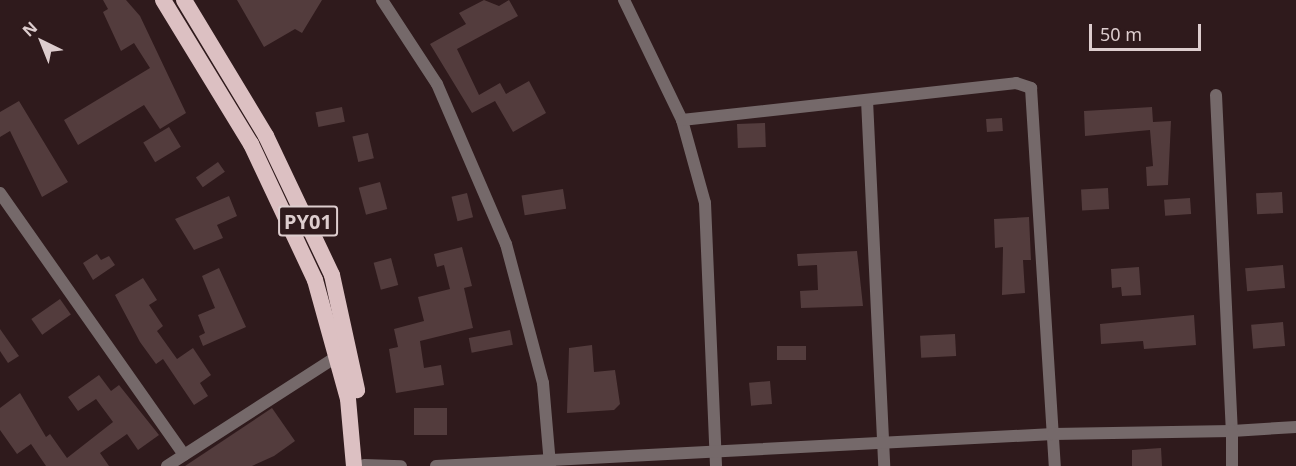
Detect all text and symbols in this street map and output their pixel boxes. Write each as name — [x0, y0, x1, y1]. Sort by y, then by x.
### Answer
north arrow — [12, 12, 72, 72]
scale bar — [1092, 12, 1204, 50]
text: N — [17, 16, 42, 41]
text: 50 m — [1100, 22, 1142, 46]
road number: PY01 — [278, 204, 338, 238]

